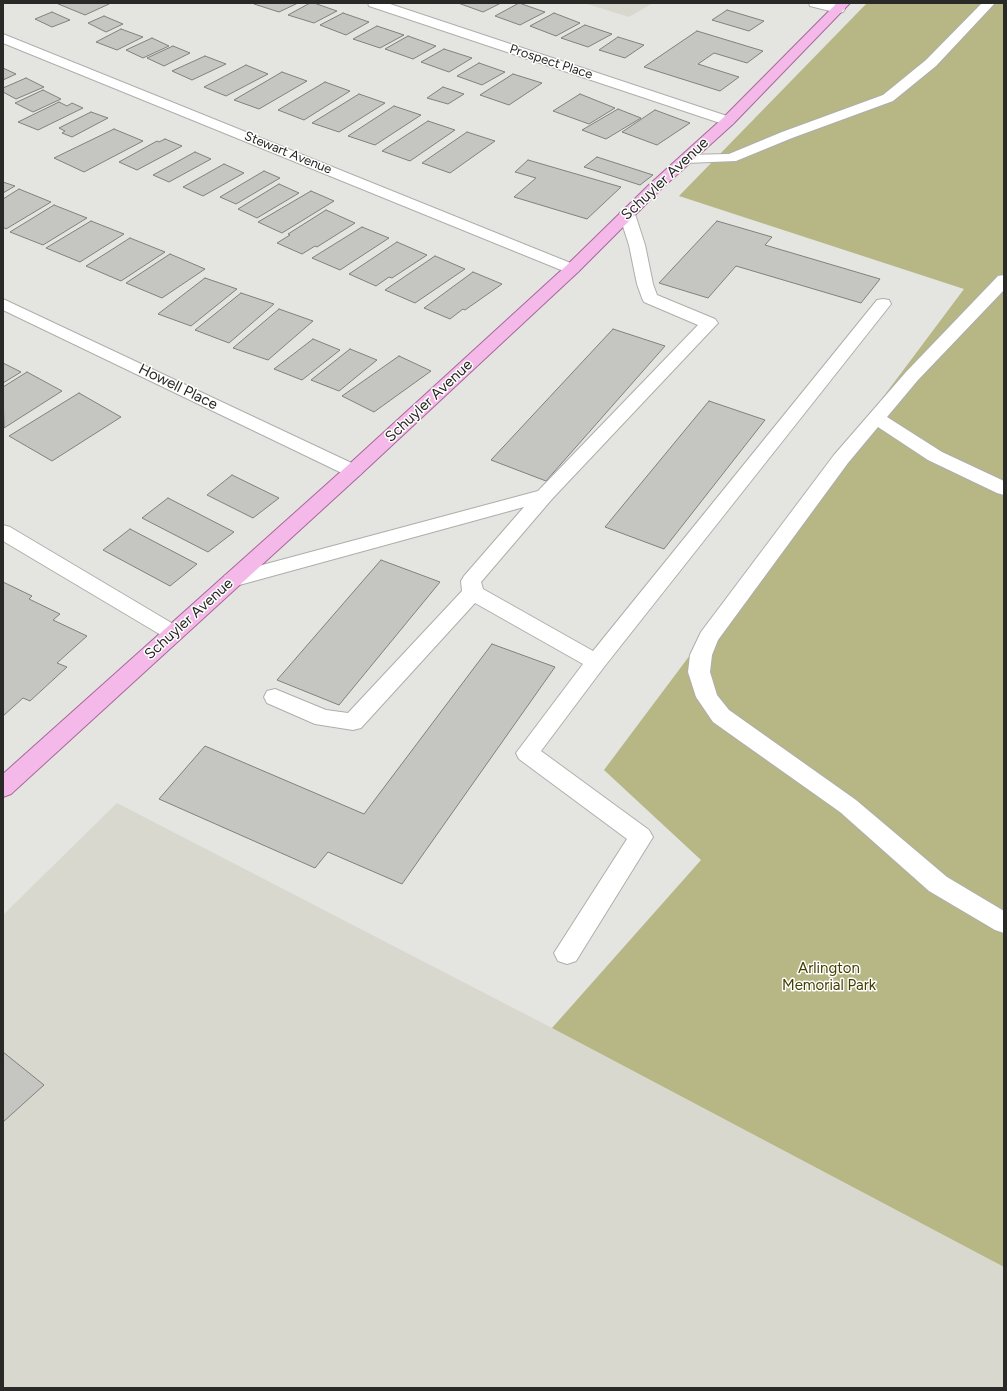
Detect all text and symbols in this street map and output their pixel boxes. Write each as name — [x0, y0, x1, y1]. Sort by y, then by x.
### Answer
street label: Prospect Place — [507, 41, 595, 83]
street label: Stewart Avenue — [242, 128, 334, 178]
street label: Schuyler Avenue — [618, 134, 712, 224]
street label: Schuyler Avenue — [382, 356, 476, 446]
street label: Howell Place — [136, 360, 220, 414]
street label: Schuyler Avenue — [141, 575, 237, 663]
park label: Arlington Memorial Park — [782, 960, 876, 995]

